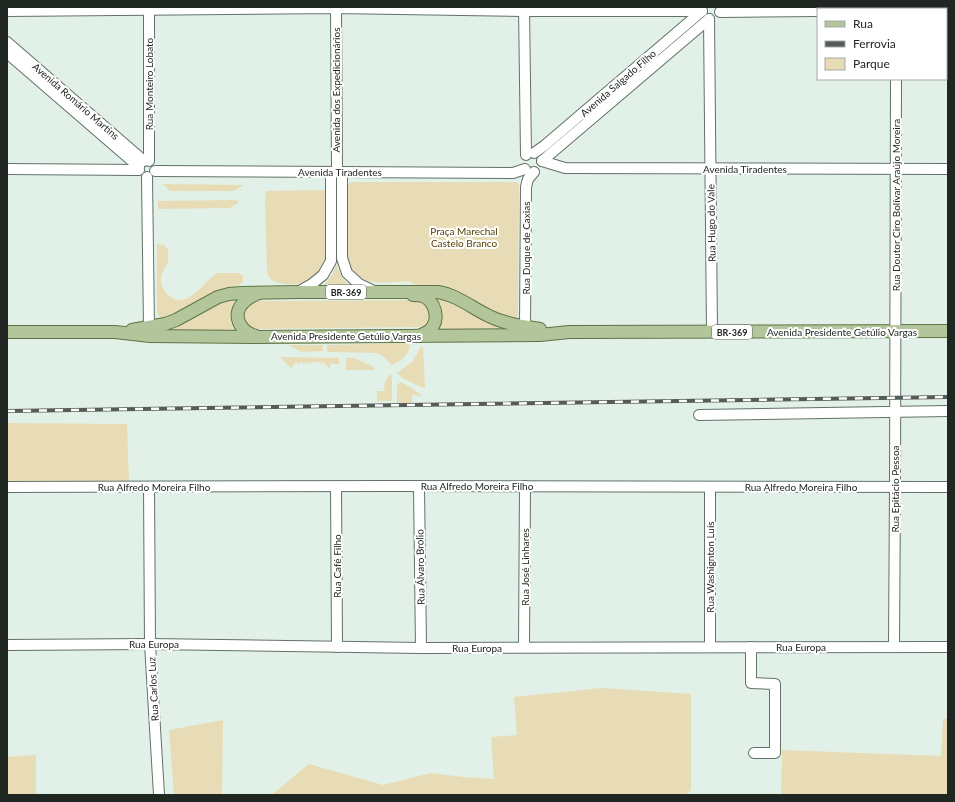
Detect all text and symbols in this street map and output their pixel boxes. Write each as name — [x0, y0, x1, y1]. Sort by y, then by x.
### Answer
legend — [817, 8, 947, 80]
text: Rua — [853, 16, 873, 31]
street label: Avenida dos Expedicionários — [330, 27, 342, 153]
text: Ferrovia — [853, 36, 896, 51]
street label: Rua Monteiro Lobato — [143, 37, 155, 130]
street label: Avenida Salgado Filho — [578, 47, 658, 119]
text: Parque — [853, 56, 890, 71]
street label: Avenida Romário Martins — [30, 60, 122, 142]
street label: Rua Doutor Ciro Bolívar Araújo Moreira — [890, 119, 902, 291]
street label: Avenida Tiradentes — [703, 163, 787, 175]
street label: Avenida Tiradentes — [298, 166, 382, 178]
street label: Rua Hugo do Vale — [704, 184, 718, 262]
street label: Rua Duque de Caxias — [520, 201, 532, 295]
park label: Praça Marechal Castelo Branco — [430, 225, 498, 249]
road number: BR-369 — [326, 285, 366, 299]
road number: BR-369 — [712, 325, 752, 339]
street label: Avenida Presidente Getúlio Vargas — [767, 326, 917, 338]
street label: Avenida Presidente Getúlio Vargas — [271, 330, 421, 342]
street label: Rua Epitácio Pessoa — [889, 445, 901, 533]
street label: Rua Alfredo Moreira Filho — [421, 480, 534, 492]
street label: Rua Alfredo Moreira Filho — [98, 481, 211, 493]
street label: Rua Alfredo Moreira Filho — [745, 481, 858, 493]
street label: Rua Washignton Luís — [704, 521, 716, 613]
street label: Rua José Linhares — [519, 528, 531, 606]
street label: Rua Álvaro Brolio — [413, 529, 427, 605]
street label: Rua Café Filho — [331, 534, 343, 598]
street label: Rua Europa — [129, 638, 179, 650]
street label: Rua Europa — [776, 641, 826, 653]
street label: Rua Europa — [452, 642, 502, 654]
street label: Rua Carlos Luz — [145, 656, 161, 721]

